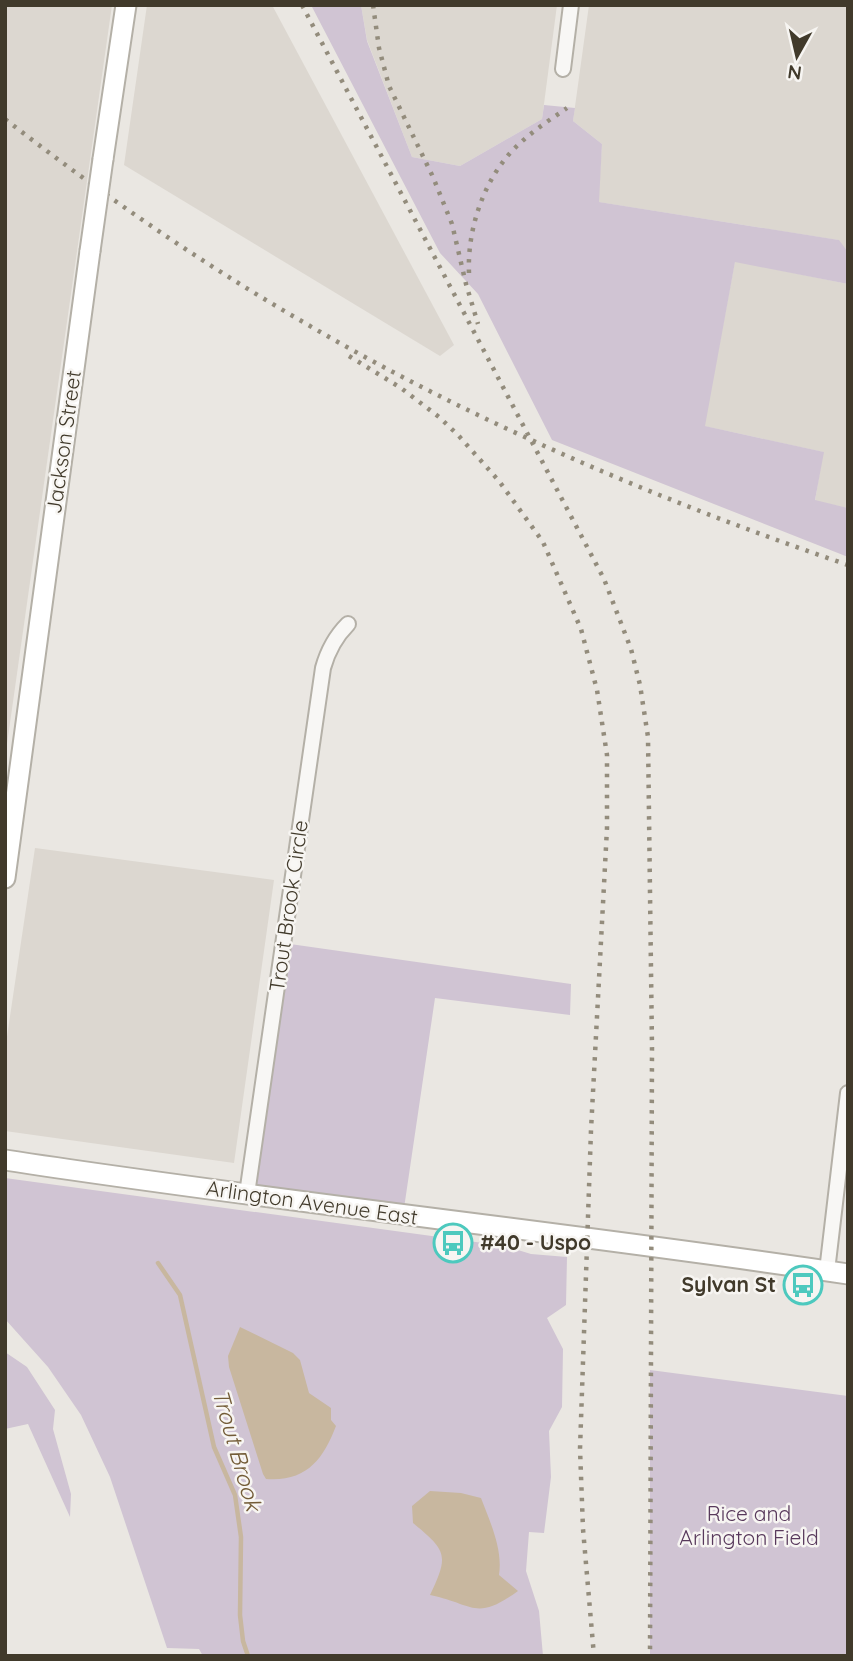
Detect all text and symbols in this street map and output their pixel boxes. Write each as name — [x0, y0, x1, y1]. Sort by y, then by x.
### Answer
north arrow — [762, 21, 832, 91]
text: N — [786, 60, 803, 86]
street label: Jackson Street — [40, 368, 86, 515]
street label: Trout Brook Circle — [263, 818, 313, 994]
street label: Arlington Avenue East — [205, 1174, 419, 1230]
bus stop icon: #40 - Uspo — [432, 1222, 474, 1264]
place label: #40 - Uspo — [480, 1229, 591, 1255]
bus stop icon: Sylvan St — [782, 1264, 824, 1306]
place label: Sylvan St — [682, 1271, 776, 1297]
water label: Trout Brook — [206, 1386, 269, 1516]
park label: Rice and Arlington Field — [679, 1500, 819, 1550]

